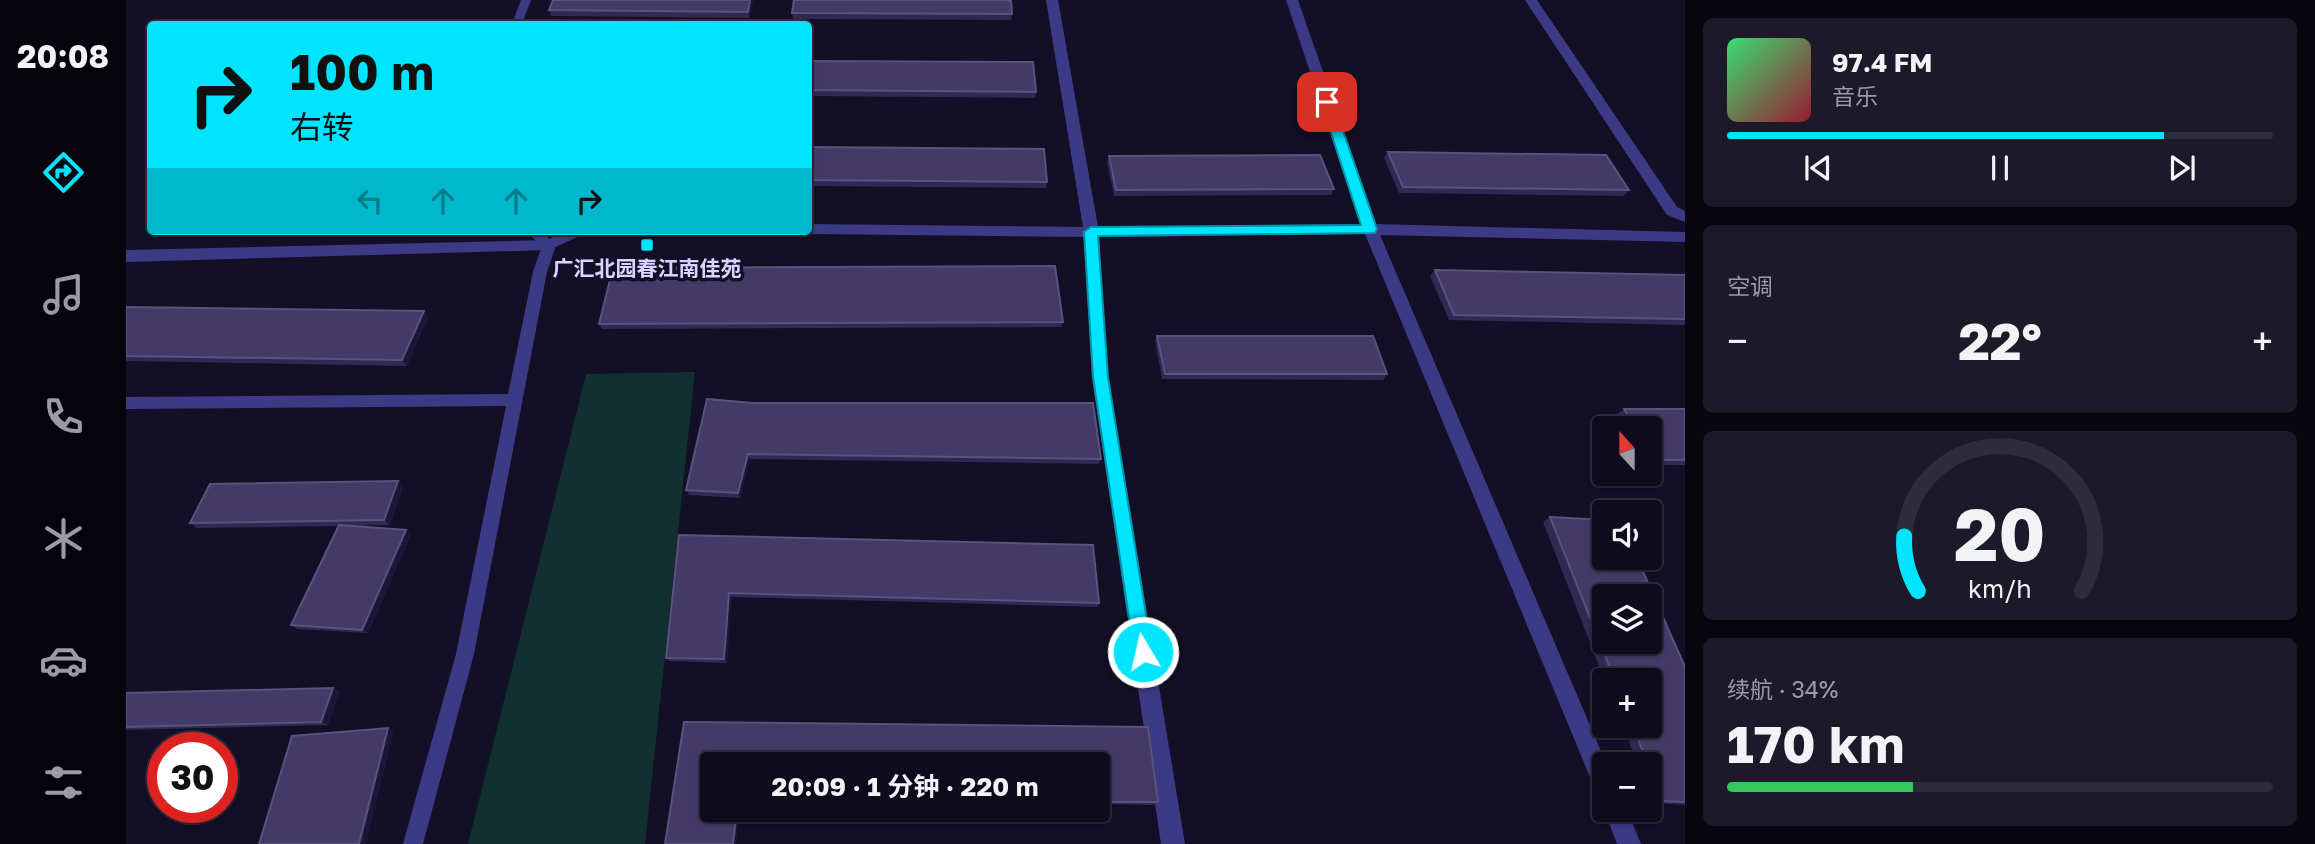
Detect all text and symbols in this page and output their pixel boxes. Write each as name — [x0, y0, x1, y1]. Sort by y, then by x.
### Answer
text: 20:08 — [17, 37, 109, 75]
text: 100 m — [290, 42, 434, 101]
text: 97.4 FM — [1832, 47, 1932, 78]
icon: right — [175, 49, 266, 140]
pin — [1297, 72, 1357, 132]
text: 音乐 — [1832, 82, 1878, 110]
icon: arrive — [1308, 83, 1346, 121]
text: 右转 — [290, 108, 354, 146]
icon: directions — [39, 148, 88, 197]
icon: previous — [1799, 149, 1837, 187]
icon: pause — [1981, 149, 2019, 187]
icon: next — [2163, 149, 2201, 187]
icon: left — [351, 182, 389, 220]
icon: ahead — [424, 182, 462, 220]
icon: ahead — [497, 182, 535, 220]
icon: right — [570, 182, 608, 220]
marker: 广汇北园春江南佳苑 — [639, 237, 655, 253]
place label: 广汇北园春江南佳苑 — [553, 255, 742, 281]
icon: music — [39, 270, 88, 319]
text: 空调 — [1727, 272, 1773, 300]
text: 22° — [1958, 309, 2042, 371]
text: − — [1727, 318, 1748, 363]
text: + — [2252, 318, 2273, 363]
icon: phone — [39, 392, 88, 441]
north arrow — [1592, 416, 1662, 486]
map controls — [1592, 416, 1662, 822]
text: 20 — [1954, 491, 2046, 578]
button: sound — [1592, 500, 1662, 570]
icon: climate — [39, 514, 88, 563]
text: km/h — [1968, 573, 2032, 604]
button: layers — [1592, 584, 1662, 654]
position arrow — [1106, 615, 1180, 689]
icon: car — [39, 636, 88, 685]
button: + — [1592, 668, 1662, 738]
text: 续航 · 34% — [1727, 675, 1838, 703]
text: 170 km — [1727, 712, 1905, 774]
speed limit sign: 30 — [147, 732, 238, 823]
button: − — [1592, 752, 1662, 822]
icon: filters — [39, 758, 88, 807]
text: 20:09 · 1 分钟 · 220 m — [772, 771, 1038, 802]

